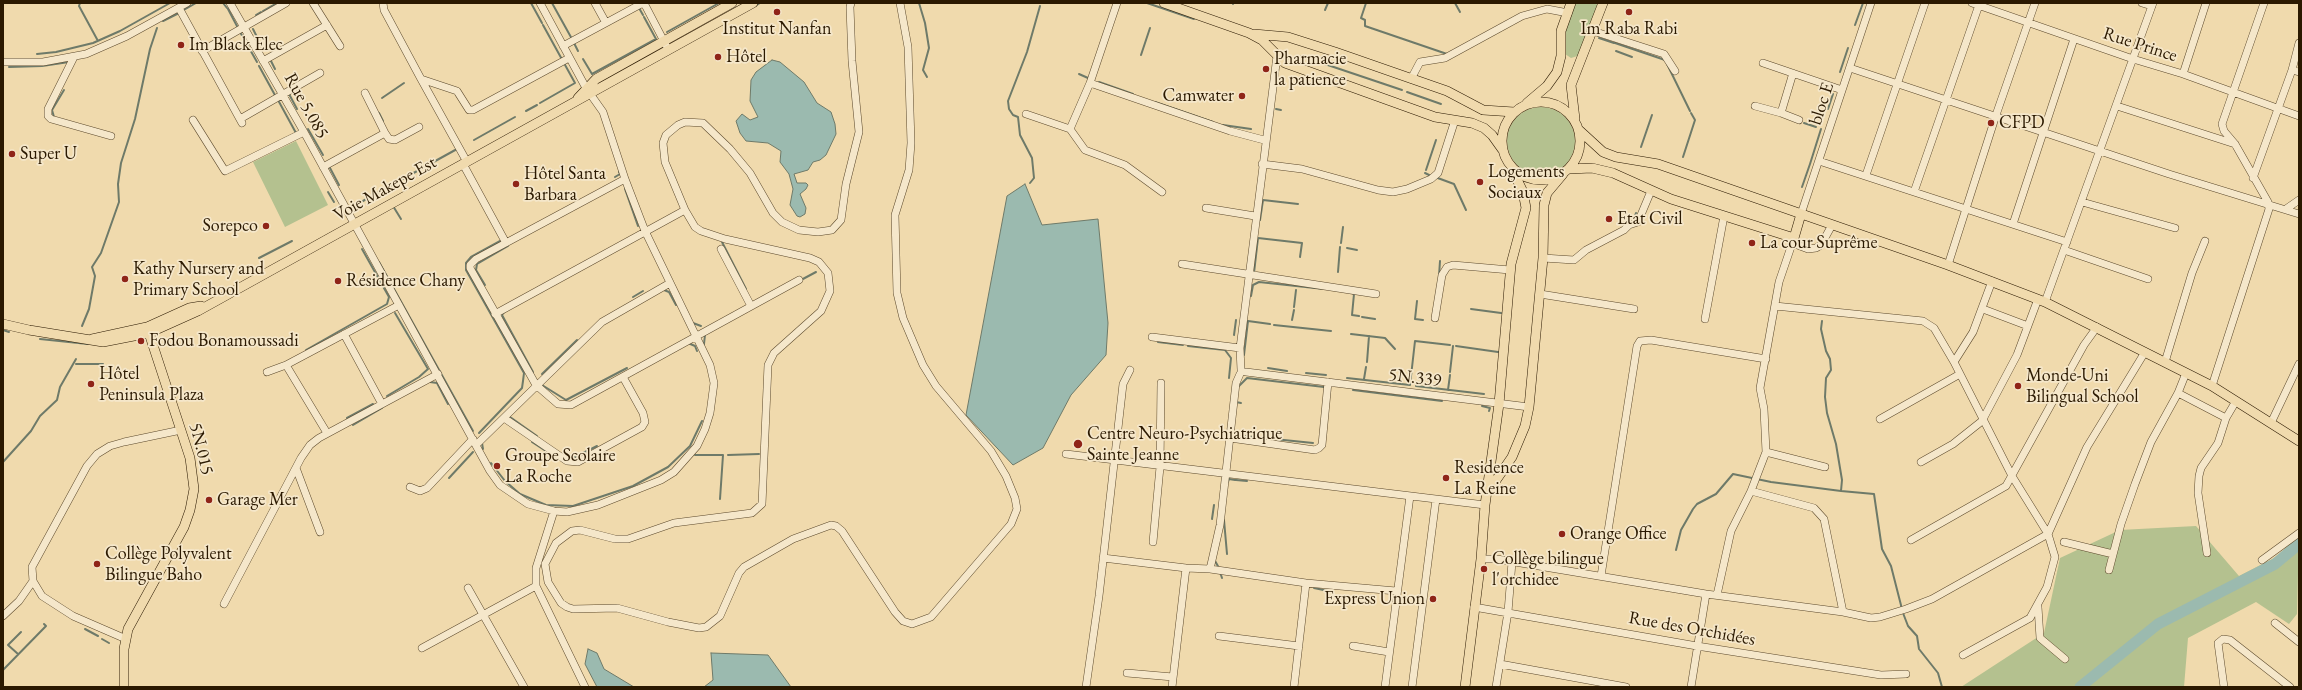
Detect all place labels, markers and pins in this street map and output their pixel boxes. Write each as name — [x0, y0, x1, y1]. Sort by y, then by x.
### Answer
marker: Institut Nanfan — [772, 7, 782, 17]
marker: Im Raba Rabi — [1624, 7, 1634, 17]
place label: Institut Nanfan — [723, 18, 831, 40]
place label: Im Raba Rabi — [1580, 18, 1678, 40]
place label: Im Black Elec — [189, 34, 283, 56]
marker: Im Black Elec — [176, 40, 186, 50]
place label: Hôtel — [726, 46, 766, 68]
place label: Pharmacie la patience — [1274, 48, 1346, 90]
marker: Hôtel — [713, 52, 723, 62]
marker: Pharmacie la patience — [1261, 64, 1271, 74]
place label: Camwater — [1163, 85, 1234, 107]
marker: Camwater — [1237, 91, 1247, 101]
place label: CFPD — [1999, 112, 2045, 134]
marker: CFPD — [1986, 118, 1996, 128]
place label: Super U — [20, 143, 77, 165]
marker: Super U — [7, 149, 17, 159]
place label: Logements Sociaux — [1488, 161, 1564, 204]
place label: Hôtel Santa Barbara — [524, 163, 606, 206]
marker: Logements Sociaux — [1475, 177, 1485, 187]
marker: Hôtel Santa Barbara — [511, 179, 521, 189]
place label: Etat Civil — [1617, 208, 1683, 230]
marker: Etat Civil — [1604, 214, 1614, 224]
place label: Sorepco — [202, 215, 258, 237]
marker: Sorepco — [261, 221, 271, 231]
place label: La cour Suprême — [1760, 232, 1878, 254]
marker: La cour Suprême — [1747, 238, 1757, 248]
place label: Kathy Nursery and Primary School — [133, 258, 264, 300]
place label: Résidence Chany — [346, 270, 465, 292]
marker: Kathy Nursery and Primary School — [120, 274, 130, 284]
marker: Résidence Chany — [333, 276, 343, 286]
place label: Fodou Bonamoussadi — [149, 330, 299, 352]
marker: Fodou Bonamoussadi — [136, 336, 146, 346]
place label: Hôtel Peninsula Plaza — [99, 363, 204, 406]
place label: Monde-Uni Bilingual School — [2026, 365, 2138, 408]
marker: Hôtel Peninsula Plaza — [86, 379, 96, 389]
marker: Monde-Uni Bilingual School — [2013, 381, 2023, 391]
place label: Centre Neuro-Psychiatrique Sainte Jeanne — [1087, 423, 1282, 466]
marker: Centre Neuro-Psychiatrique Sainte Jeanne — [1072, 438, 1084, 450]
place label: Groupe Scolaire La Roche — [505, 445, 615, 488]
place label: Residence La Reine — [1454, 457, 1524, 500]
marker: Groupe Scolaire La Roche — [492, 461, 502, 471]
marker: Residence La Reine — [1441, 473, 1451, 483]
place label: Garage Mer — [217, 489, 298, 511]
marker: Garage Mer — [204, 495, 214, 505]
place label: Orange Office — [1570, 523, 1667, 545]
marker: Orange Office — [1557, 529, 1567, 539]
place label: Collège Polyvalent Bilingue Baho — [105, 543, 232, 586]
place label: Collège bilingue l'orchidee — [1492, 548, 1604, 590]
marker: Collège Polyvalent Bilingue Baho — [92, 559, 102, 569]
marker: Collège bilingue l'orchidee — [1479, 564, 1489, 574]
place label: Express Union — [1324, 588, 1425, 610]
marker: Express Union — [1428, 594, 1438, 604]

